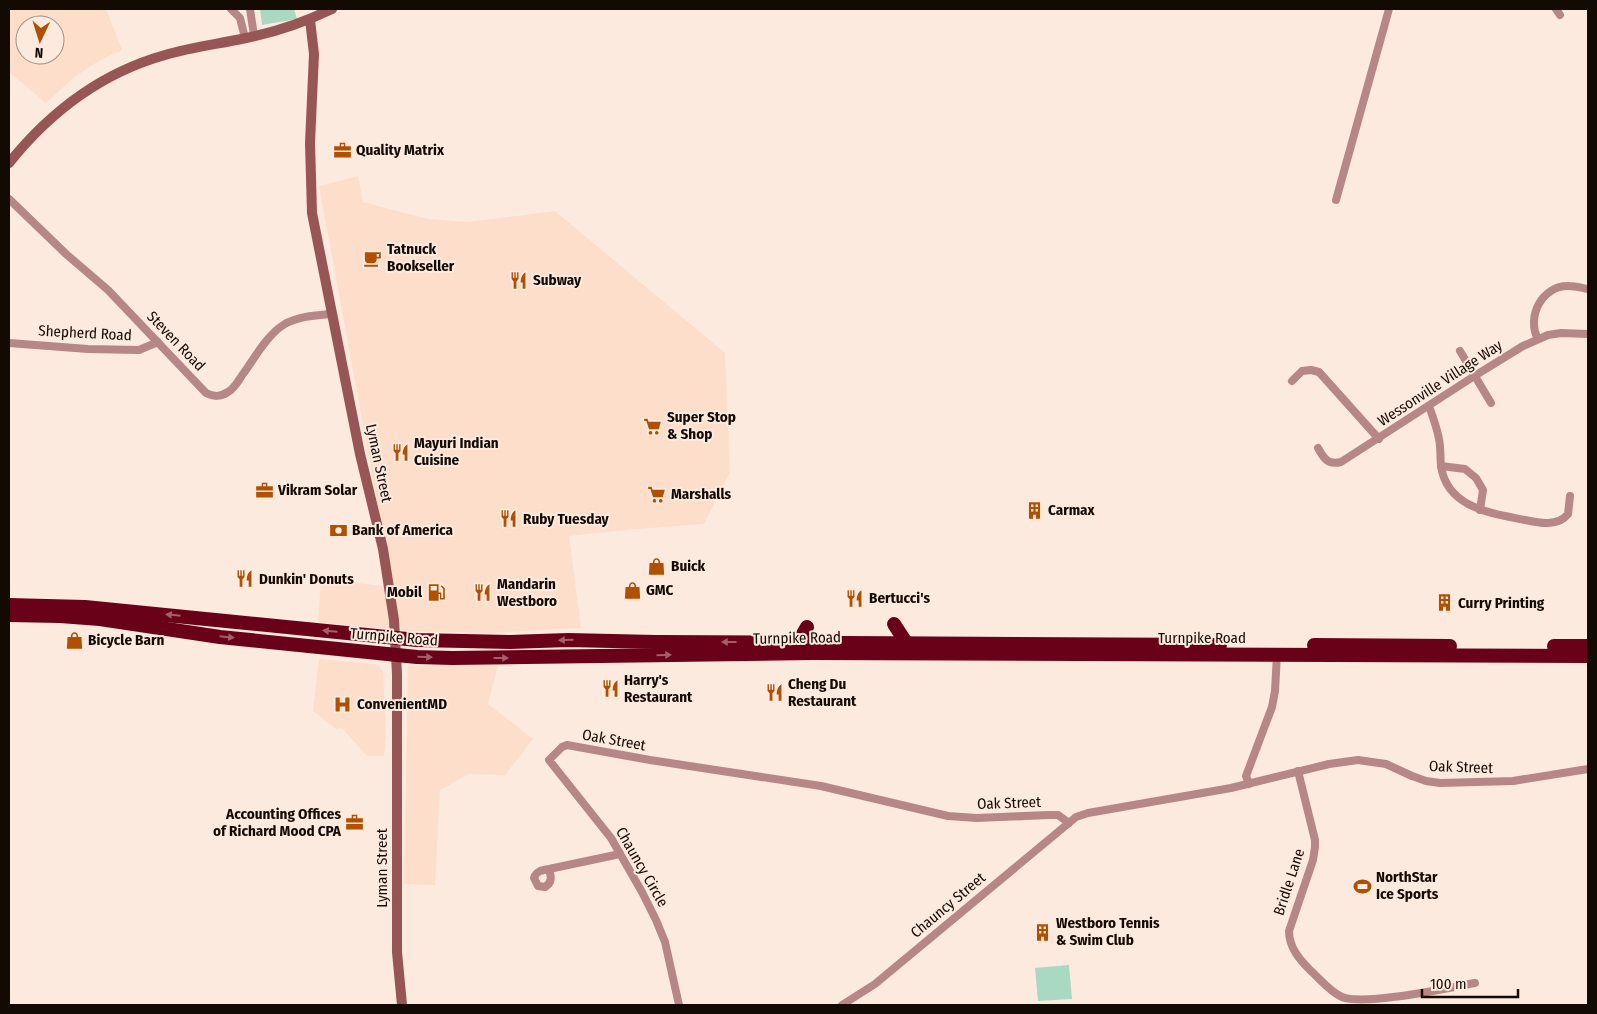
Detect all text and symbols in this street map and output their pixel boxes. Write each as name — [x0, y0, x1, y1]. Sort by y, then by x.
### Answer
north arrow — [15, 15, 65, 65]
text: N — [34, 44, 44, 61]
office icon: Quality Matrix — [332, 140, 352, 160]
place label: Quality Matrix — [356, 141, 445, 159]
place label: Tatnuck Bookseller — [387, 240, 455, 275]
cafe icon: Tatnuck Bookseller — [363, 248, 383, 268]
restaurant icon: Subway — [509, 270, 529, 290]
place label: Subway — [533, 271, 582, 289]
street label: Steven Road — [143, 307, 209, 375]
street label: Shepherd Road — [38, 322, 132, 344]
street label: Wessonville Village Way — [1374, 336, 1506, 430]
place label: Super Stop & Shop — [667, 408, 736, 443]
supermarket icon: Super Stop & Shop — [643, 416, 663, 436]
street label: Lyman Street — [362, 422, 396, 504]
place label: Mayuri Indian Cuisine — [414, 434, 499, 469]
restaurant icon: Mayuri Indian Cuisine — [390, 442, 410, 462]
office icon: Vikram Solar — [254, 480, 274, 500]
place label: Vikram Solar — [277, 481, 358, 499]
supermarket icon: Marshalls — [647, 484, 667, 504]
place label: Marshalls — [671, 485, 732, 503]
building icon: Carmax — [1024, 500, 1044, 520]
place label: Carmax — [1048, 501, 1096, 519]
restaurant icon: Ruby Tuesday — [499, 509, 519, 529]
place label: Ruby Tuesday — [523, 510, 610, 528]
bank icon: Bank of America — [328, 520, 348, 540]
place label: Bank of America — [352, 521, 453, 539]
shop icon: Buick — [647, 556, 667, 576]
place label: Buick — [671, 557, 706, 575]
restaurant icon: Dunkin' Donuts — [235, 569, 255, 589]
place label: Dunkin' Donuts — [259, 570, 354, 588]
place label: Mandarin Westboro — [497, 575, 557, 610]
shop icon: GMC — [622, 580, 642, 600]
place label: GMC — [646, 581, 674, 599]
fuel station icon: Mobil — [426, 582, 446, 602]
place label: Mobil — [387, 583, 423, 601]
restaurant icon: Mandarin Westboro — [473, 583, 493, 603]
restaurant icon: Bertucci's — [845, 588, 865, 608]
place label: Bertucci's — [869, 589, 930, 607]
building icon: Curry Printing — [1434, 593, 1454, 613]
place label: Curry Printing — [1458, 594, 1545, 612]
one-way arrow — [165, 611, 181, 619]
street label: Turnpike Road — [349, 624, 439, 650]
one-way arrow — [322, 627, 338, 635]
street label: Turnpike Road — [753, 628, 841, 648]
street label: Turnpike Road — [1158, 629, 1246, 647]
shop icon: Bicycle Barn — [64, 630, 84, 650]
place label: Bicycle Barn — [88, 631, 164, 649]
one-way arrow — [219, 633, 235, 641]
one-way arrow — [558, 636, 574, 644]
one-way arrow — [721, 638, 737, 646]
one-way arrow — [656, 651, 672, 659]
one-way arrow — [417, 653, 433, 661]
one-way arrow — [493, 654, 509, 662]
place label: Harry's Restaurant — [624, 671, 693, 706]
place label: Cheng Du Restaurant — [788, 675, 857, 710]
restaurant icon: Harry's Restaurant — [600, 679, 620, 699]
restaurant icon: Cheng Du Restaurant — [764, 683, 784, 703]
hospital icon: ConvenientMD — [333, 694, 353, 714]
place label: ConvenientMD — [357, 695, 447, 713]
street label: Oak Street — [581, 726, 647, 754]
street label: Oak Street — [1429, 757, 1493, 777]
street label: Oak Street — [977, 793, 1041, 813]
place label: Accounting Offices of Richard Mood CPA — [213, 805, 342, 840]
office icon: Accounting Offices of Richard Mood CPA — [345, 813, 365, 833]
street label: Chauncy Circle — [612, 824, 672, 910]
street label: Lyman Street — [373, 828, 391, 908]
street label: Bridle Lane — [1270, 846, 1308, 918]
street label: Chauncy Street — [907, 868, 989, 941]
place label: NorthStar Ice Sports — [1376, 868, 1439, 903]
sports icon: NorthStar Ice Sports — [1352, 876, 1372, 896]
place label: Westboro Tennis & Swim Club — [1056, 914, 1160, 949]
building icon: Westboro Tennis & Swim Club — [1032, 922, 1052, 942]
scale bar — [1422, 966, 1518, 998]
text: 100 m — [1430, 975, 1467, 993]

